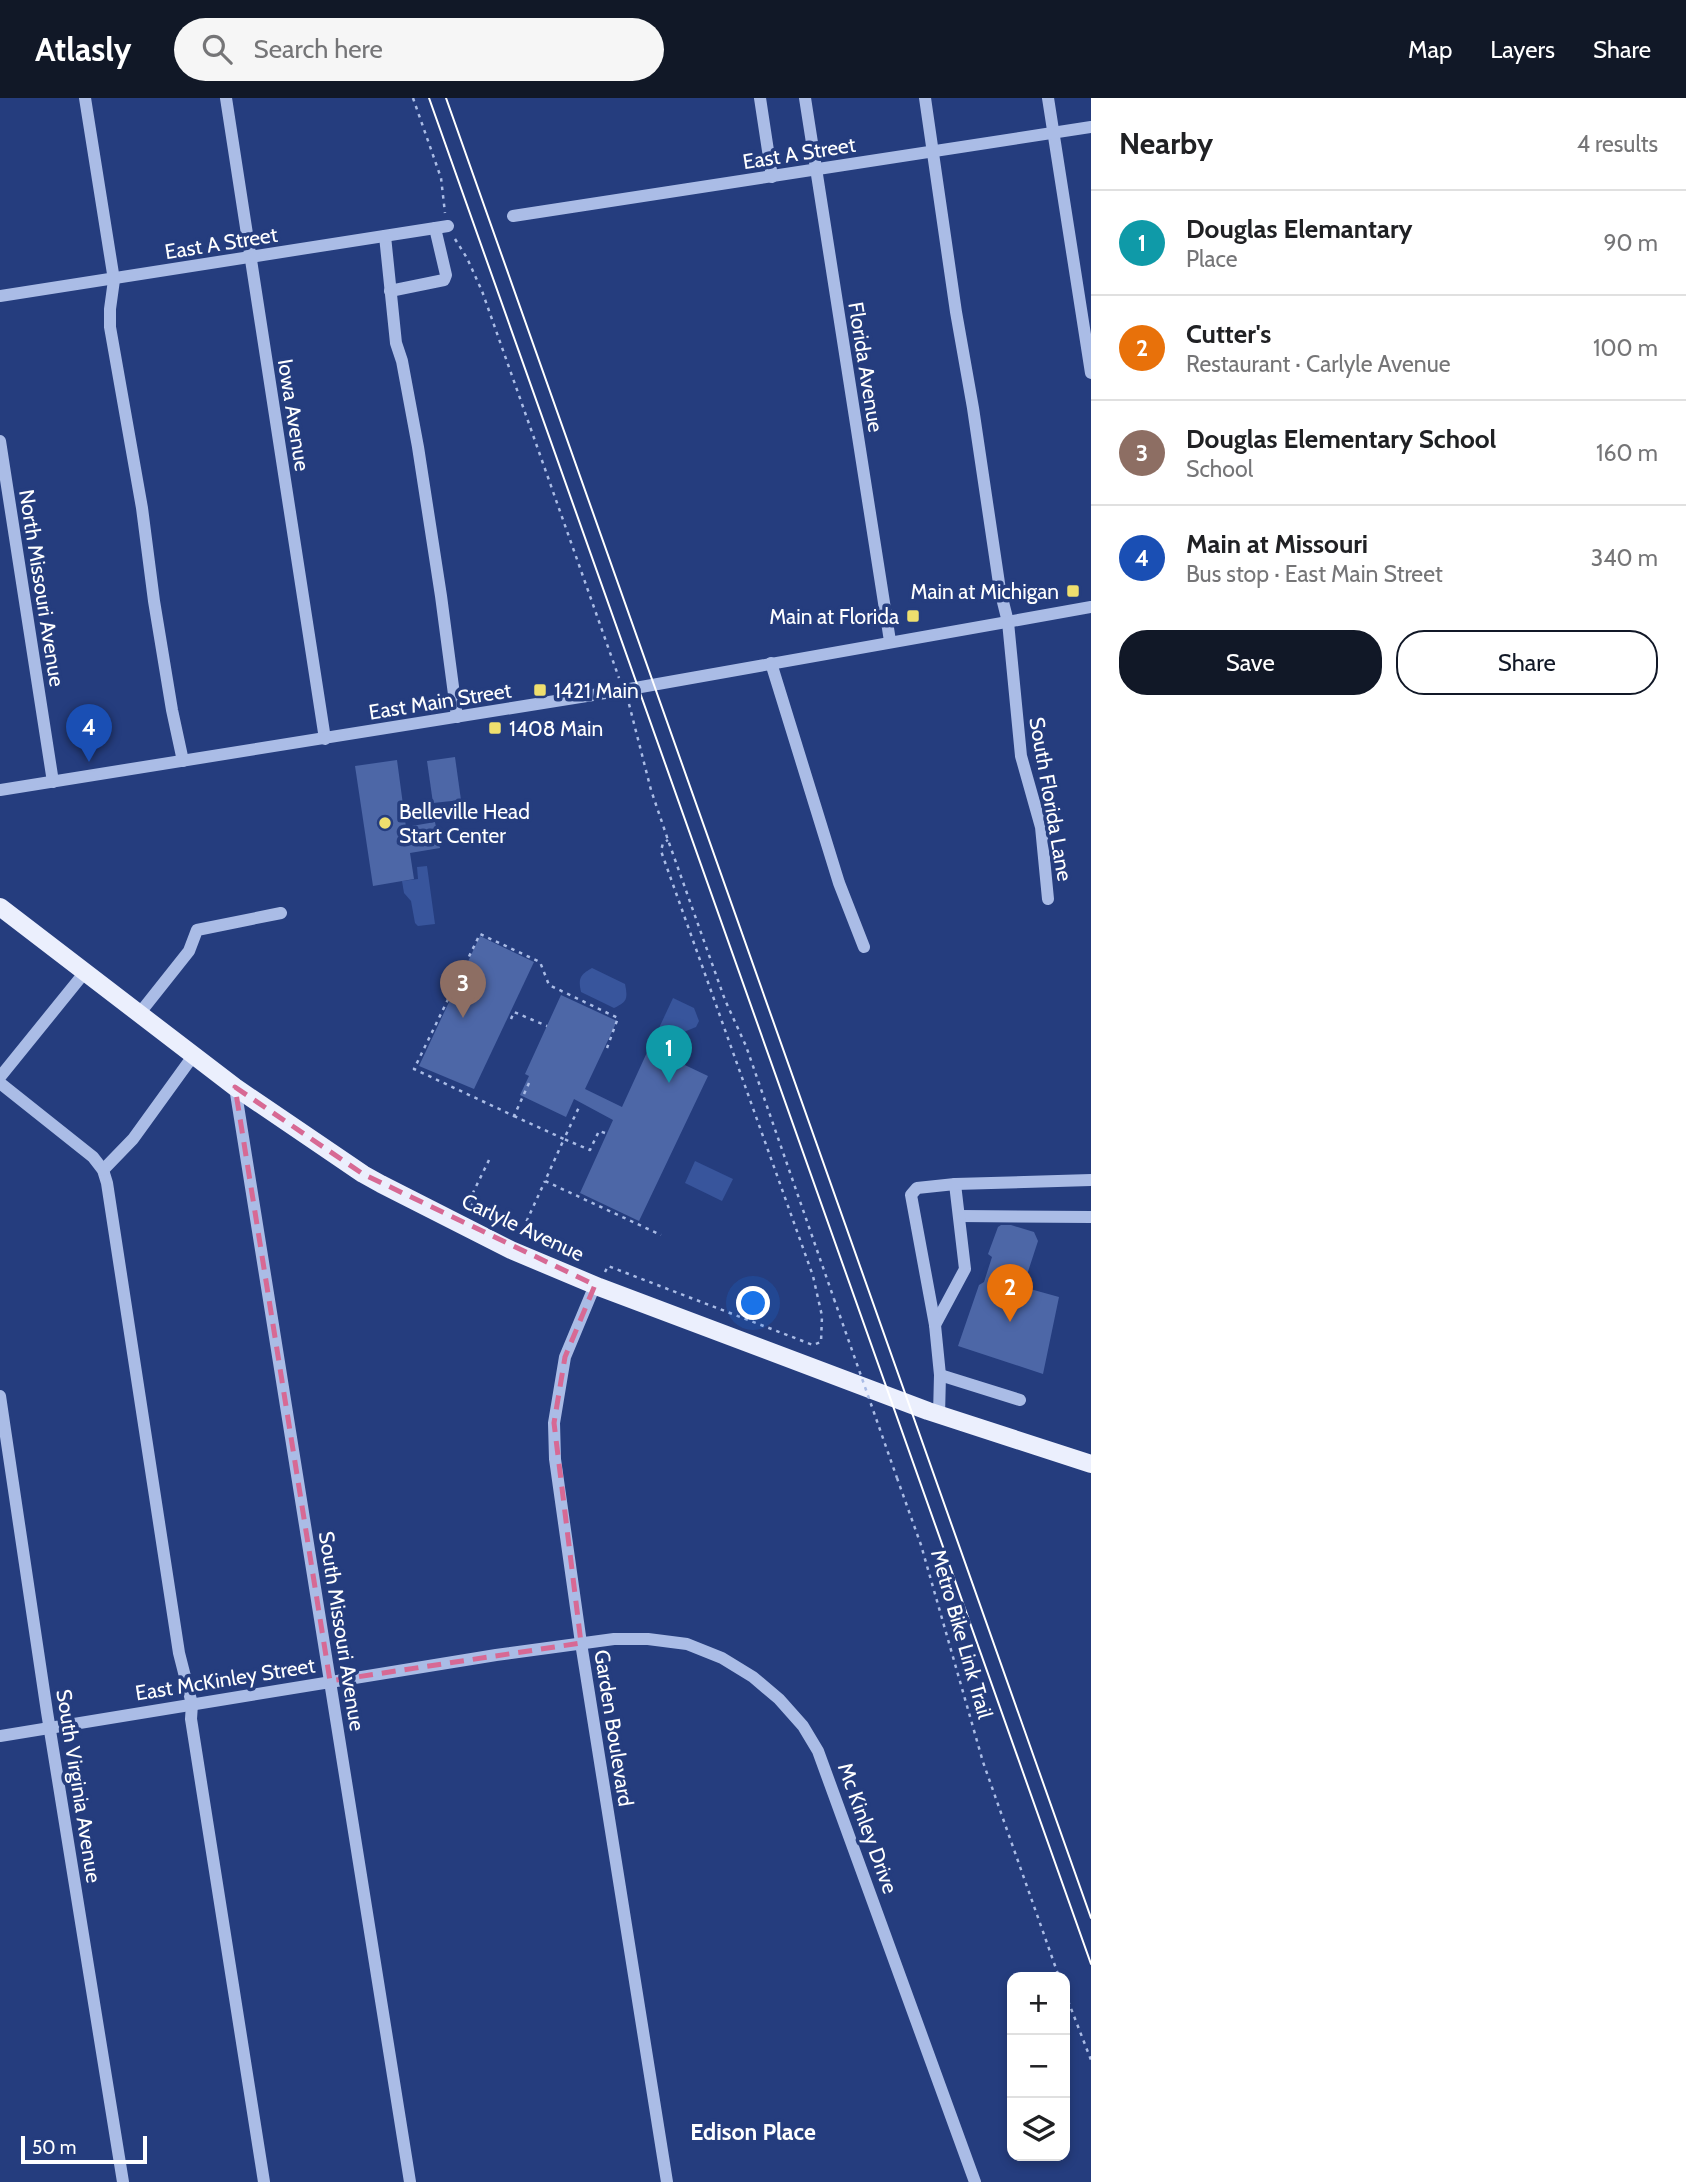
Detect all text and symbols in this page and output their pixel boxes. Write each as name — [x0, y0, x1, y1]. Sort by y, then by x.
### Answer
search box — [174, 18, 664, 81]
text: Atlasly — [35, 29, 132, 69]
icon: search — [198, 30, 236, 68]
text: Search here — [254, 33, 383, 65]
text: Map — [1408, 35, 1452, 64]
text: Layers — [1490, 35, 1555, 64]
text: Share — [1593, 35, 1651, 64]
text: Nearby — [1119, 125, 1213, 162]
text: 4 results — [1577, 130, 1658, 158]
street label: East A Street — [741, 132, 857, 174]
text: Douglas Elemantary — [1186, 213, 1412, 245]
street label: East A Street — [163, 222, 279, 264]
text: 1 — [1138, 229, 1146, 257]
text: 90 m — [1604, 229, 1658, 257]
text: Place — [1186, 245, 1238, 273]
street label: Florida Avenue — [843, 300, 889, 434]
text: Cutter's — [1186, 318, 1271, 350]
text: 2 — [1136, 334, 1148, 362]
text: 100 m — [1593, 334, 1658, 362]
text: Restaurant · Carlyle Avenue — [1186, 350, 1451, 378]
street label: Iowa Avenue — [273, 357, 315, 473]
text: Douglas Elementary School — [1186, 423, 1496, 455]
text: 3 — [1136, 439, 1148, 467]
text: 160 m — [1596, 439, 1658, 467]
text: School — [1186, 455, 1253, 483]
street label: North Missouri Avenue — [14, 488, 70, 689]
text: Main at Missouri — [1186, 528, 1368, 560]
text: 4 — [1135, 544, 1149, 572]
text: 340 m — [1591, 544, 1658, 572]
text: Bus stop · East Main Street — [1186, 560, 1443, 588]
place label: Main at Michigan — [910, 579, 1059, 604]
marker: Main at Michigan — [1065, 583, 1081, 599]
place label: Main at Florida — [769, 604, 899, 629]
marker: Main at Florida — [905, 608, 921, 624]
button: Save — [1119, 630, 1382, 695]
button: Share — [1396, 630, 1658, 695]
street label: East Main Street — [367, 677, 513, 725]
place label: 1421 Main — [554, 678, 639, 703]
marker: 1421 Main — [532, 682, 548, 698]
pin: 4 — [66, 704, 112, 762]
street label: South Florida Lane — [1024, 715, 1078, 883]
place label: 1408 Main — [509, 716, 603, 741]
marker: 1408 Main — [487, 720, 503, 736]
place label: Belleville Head Start Center — [399, 799, 530, 848]
marker: Belleville Head Start Center — [377, 815, 393, 831]
pin: 3 — [440, 960, 486, 1018]
pin: 1 — [646, 1025, 692, 1083]
street label: Carlyle Avenue — [458, 1188, 588, 1266]
pin: 2 — [987, 1264, 1033, 1322]
your location — [736, 1286, 770, 1320]
street label: South Missouri Avenue — [314, 1529, 370, 1733]
street label: Metro Bike Link Trail — [926, 1547, 998, 1721]
street label: Garden Boulevard — [589, 1648, 639, 1808]
street label: East McKinley Street — [133, 1652, 317, 1706]
street label: South Virginia Avenue — [51, 1687, 107, 1885]
street label: Mc Kinley Drive — [833, 1759, 903, 1897]
map controls — [1007, 1972, 1070, 2161]
button: + — [1007, 1972, 1070, 2035]
button: − — [1007, 2035, 1070, 2098]
button: layers — [1007, 2098, 1070, 2161]
district label: Edison Place — [690, 2118, 816, 2146]
scale bar — [21, 2133, 147, 2165]
text: 50 m — [32, 2136, 76, 2159]

